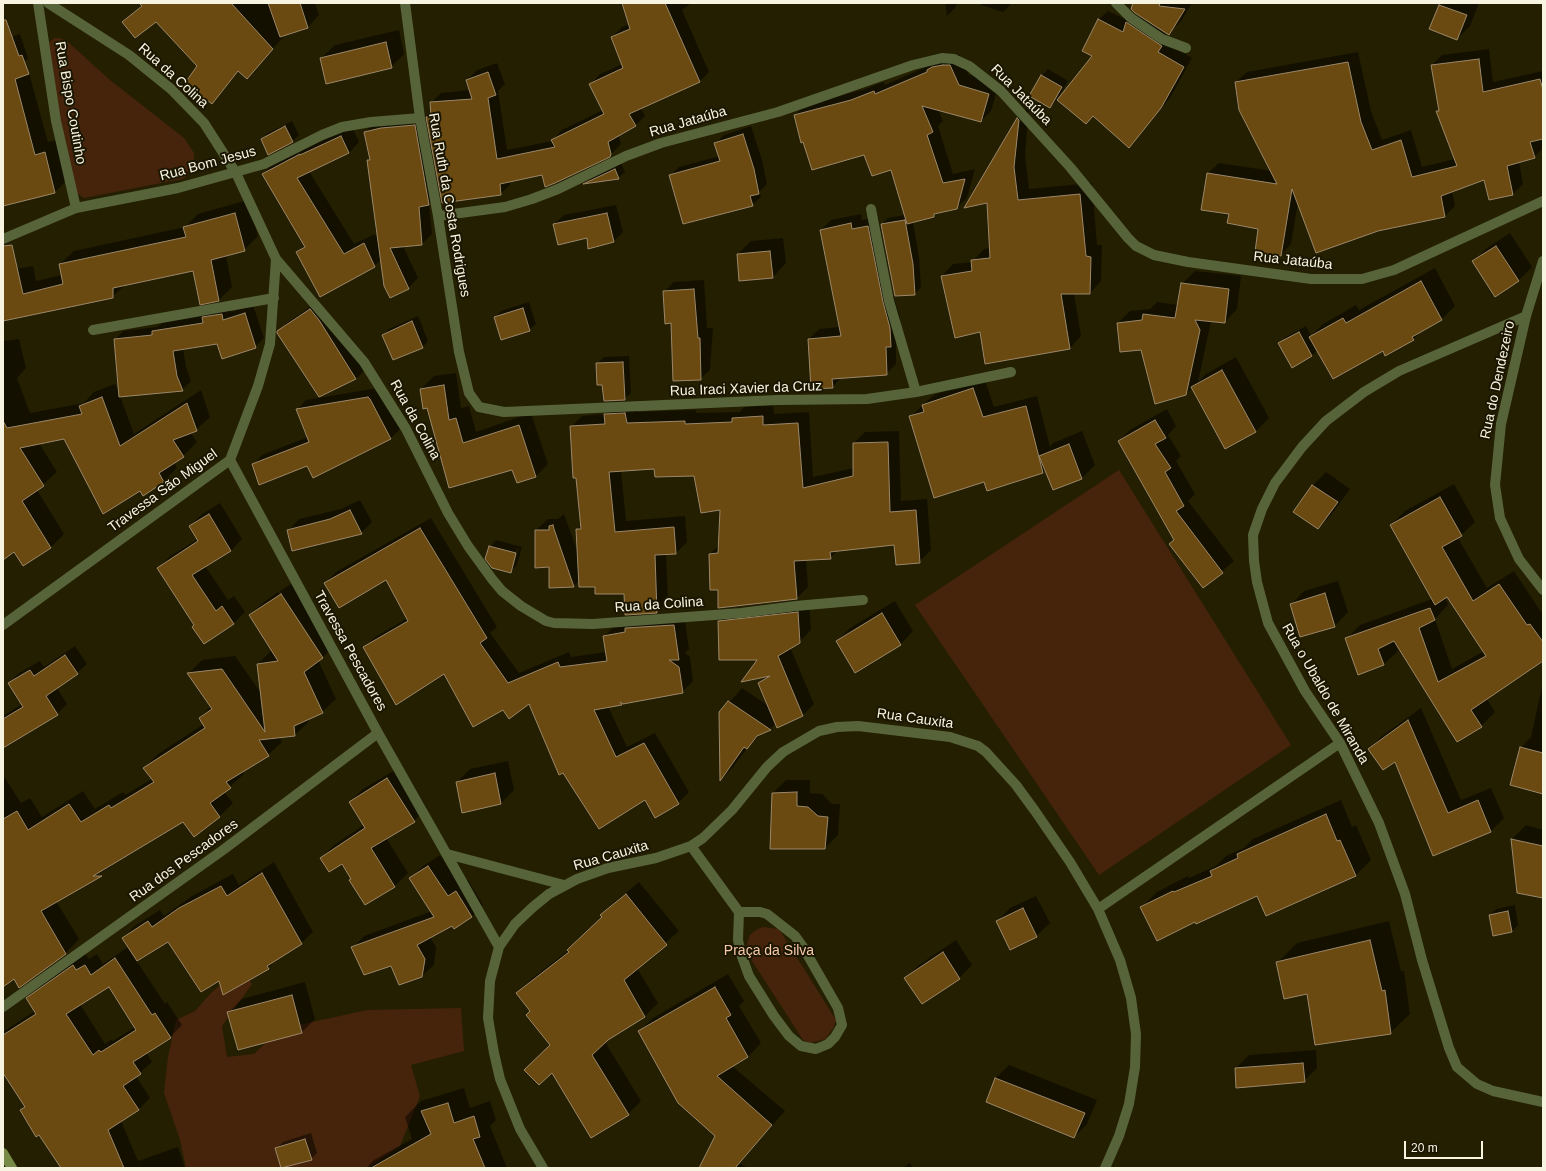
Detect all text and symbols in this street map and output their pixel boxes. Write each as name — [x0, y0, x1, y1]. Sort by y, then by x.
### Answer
street label: Rua Bispo Coutinho — [51, 40, 89, 166]
street label: Rua da Colina — [134, 40, 212, 112]
street label: Rua Jataúba — [987, 61, 1055, 129]
street label: Rua Jataúba — [648, 103, 728, 141]
street label: Rua Ruth da Costa Rodrigues — [425, 112, 473, 298]
street label: Rua Bom Jesus — [158, 143, 258, 185]
street label: Rua Jataúba — [1253, 248, 1333, 274]
street label: Rua do Dendezeiro — [1477, 319, 1519, 441]
street label: Rua da Colina — [386, 377, 444, 463]
street label: Rua Iraci Xavier da Cruz — [670, 378, 822, 400]
street label: Travessa São Miguel — [105, 446, 221, 536]
street label: Travessa Pescadores — [310, 588, 390, 714]
street label: Rua da Colina — [614, 594, 704, 616]
street label: Rua o Ubaldo de Miranda — [1278, 621, 1372, 767]
street label: Rua Cauxita — [876, 705, 954, 733]
street label: Rua dos Pescadores — [126, 816, 242, 906]
street label: Rua Cauxita — [572, 837, 650, 875]
park label: Praça da Silva — [724, 943, 814, 959]
scale bar — [1406, 1133, 1485, 1159]
text: 20 m — [1411, 1141, 1438, 1155]

